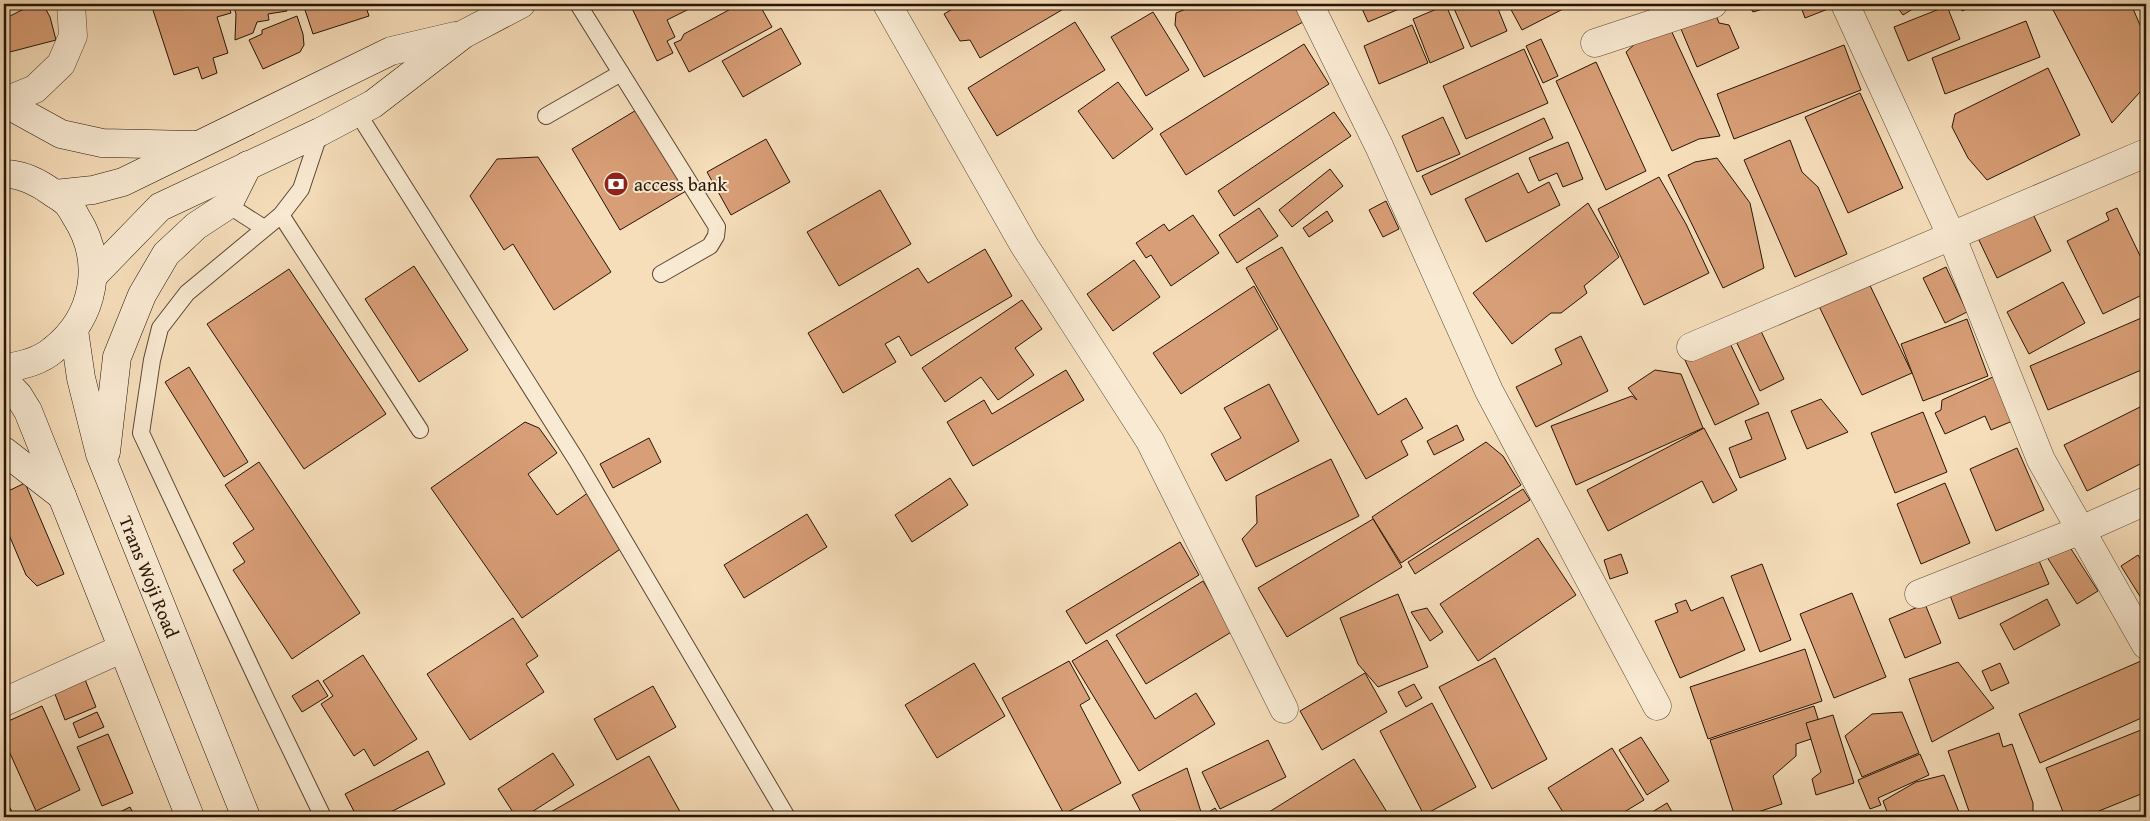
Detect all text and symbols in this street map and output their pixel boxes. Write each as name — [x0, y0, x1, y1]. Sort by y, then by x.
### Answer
place label: access bank — [634, 170, 727, 198]
bank icon: access bank — [603, 171, 629, 197]
street label: Trans Woji Road — [112, 511, 187, 643]

